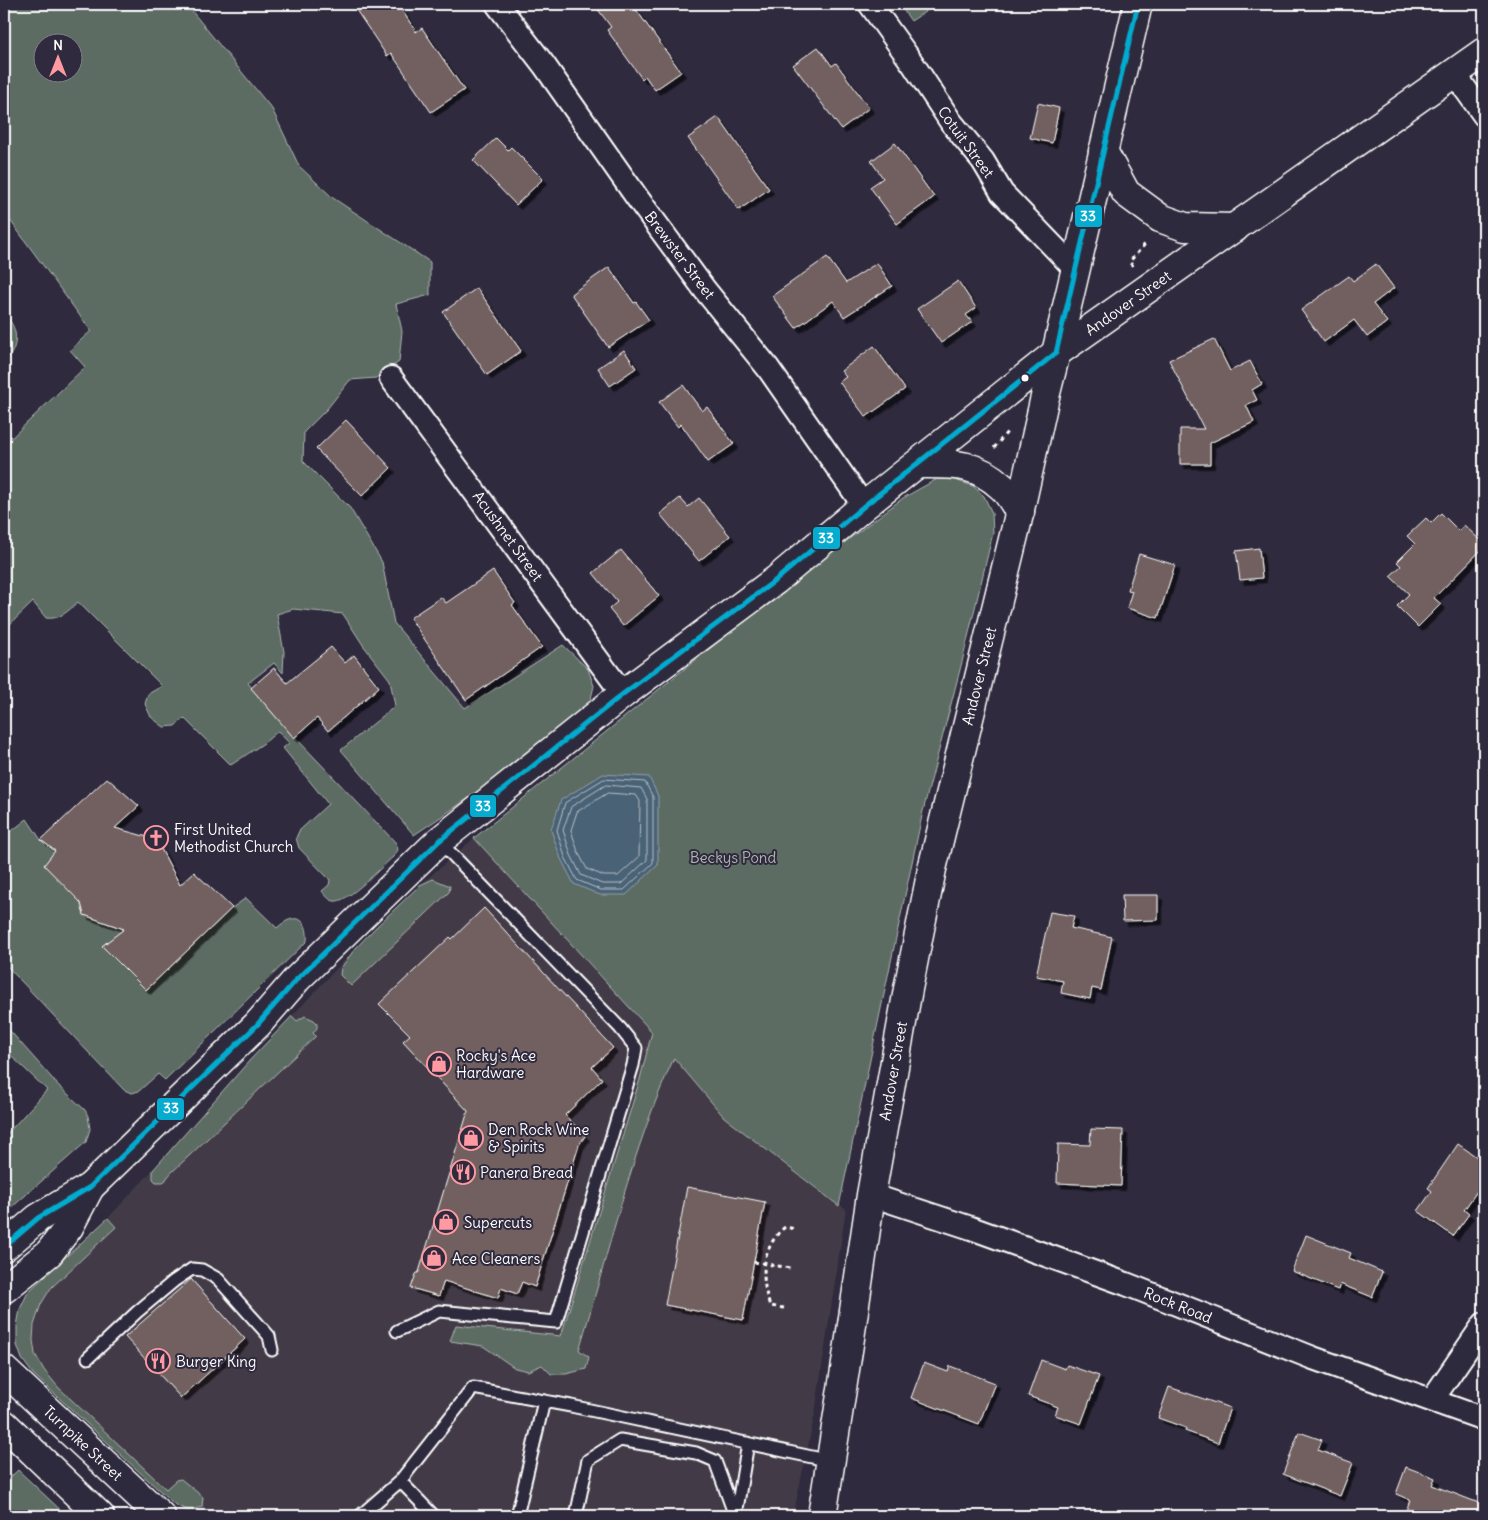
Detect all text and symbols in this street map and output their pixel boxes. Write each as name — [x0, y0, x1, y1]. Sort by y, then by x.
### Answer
north arrow — [32, 32, 82, 82]
text: N — [53, 36, 63, 54]
street label: Cotuit Street — [934, 102, 998, 182]
line badge: 33 — [1074, 204, 1103, 228]
street label: Brewster Street — [641, 207, 719, 303]
text: 33 — [1080, 207, 1096, 225]
street label: Andover Street — [1081, 266, 1175, 340]
unlabelled marker — [1020, 373, 1030, 383]
street label: Acushnet Street — [469, 487, 547, 585]
line badge: 33 — [812, 526, 841, 550]
text: 33 — [818, 529, 834, 547]
street label: Andover Street — [958, 625, 1000, 727]
line badge: 33 — [469, 794, 497, 818]
text: 33 — [475, 797, 491, 815]
place label: First United Methodist Church — [174, 820, 294, 856]
church icon: First United Methodist Church — [143, 825, 169, 851]
park label: Beckys Pond — [690, 848, 777, 867]
street label: Andover Street — [875, 1020, 911, 1122]
place label: Rocky's Ace Hardware — [456, 1046, 536, 1082]
shop icon: Rocky's Ace Hardware — [426, 1051, 452, 1077]
line badge: 33 — [156, 1097, 185, 1121]
text: 33 — [163, 1099, 179, 1117]
place label: Den Rock Wine & Spirits — [488, 1120, 589, 1156]
shop icon: Den Rock Wine & Spirits — [458, 1125, 484, 1151]
restaurant icon: Panera Bread — [450, 1159, 476, 1185]
place label: Panera Bread — [480, 1163, 573, 1182]
shop icon: Supercuts — [433, 1209, 459, 1235]
place label: Supercuts — [464, 1213, 532, 1232]
shop icon: Ace Cleaners — [421, 1245, 447, 1271]
place label: Ace Cleaners — [452, 1249, 540, 1268]
street label: Rock Road — [1141, 1283, 1215, 1327]
restaurant icon: Burger King — [145, 1348, 171, 1374]
place label: Burger King — [176, 1352, 256, 1371]
street label: Turnpike Street — [39, 1401, 127, 1485]

